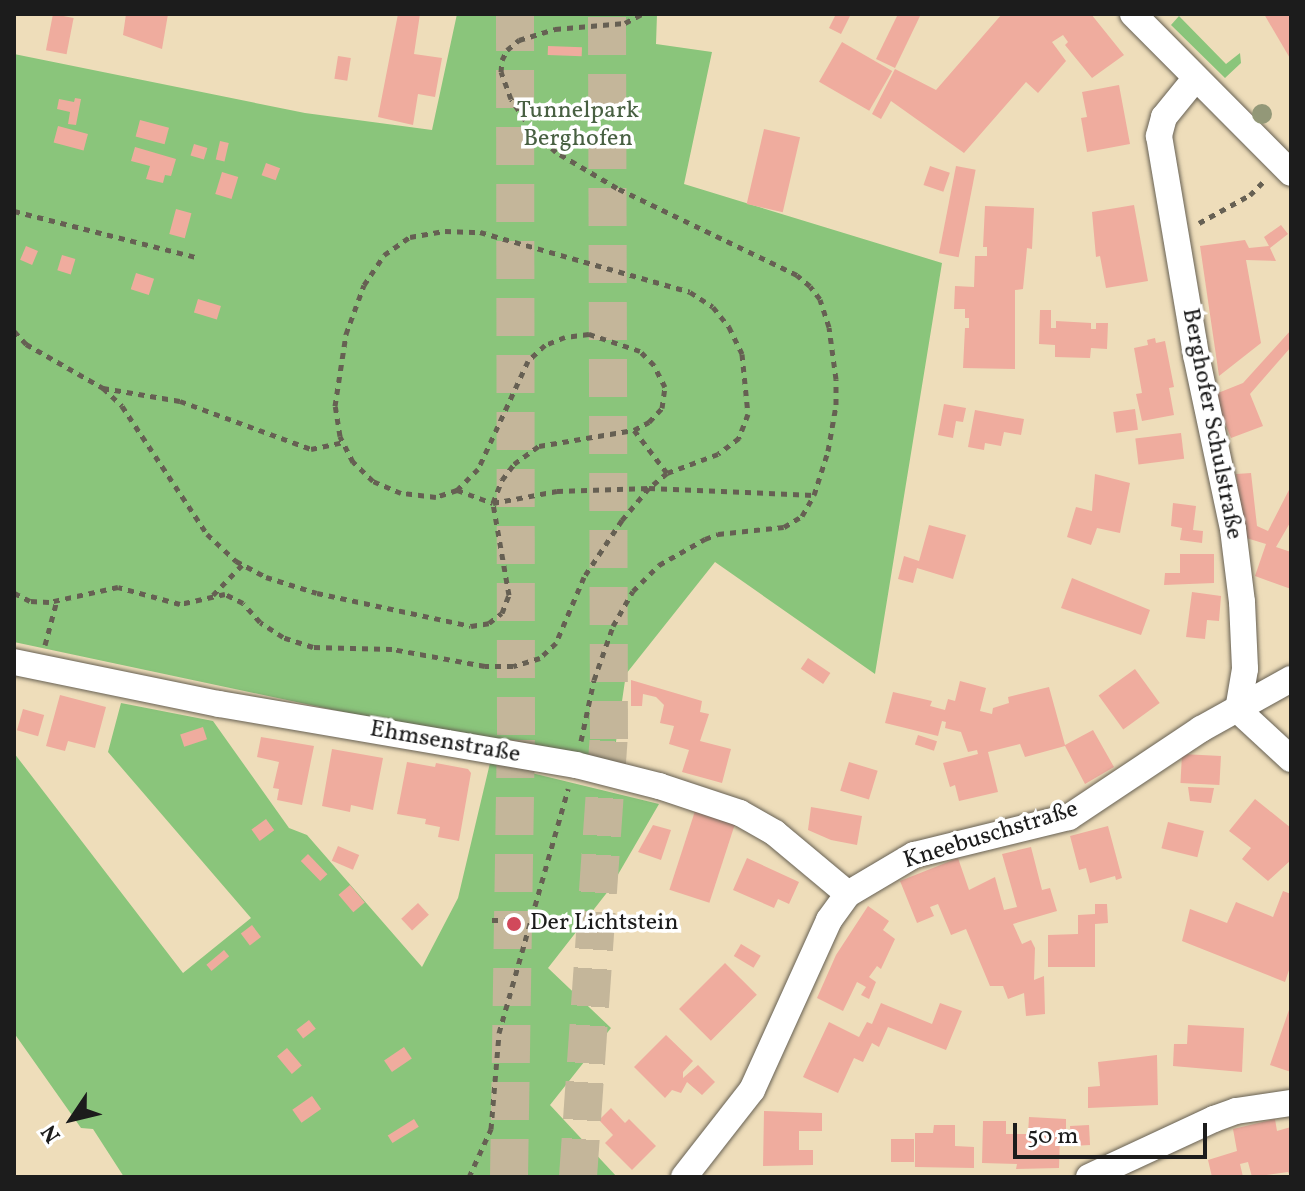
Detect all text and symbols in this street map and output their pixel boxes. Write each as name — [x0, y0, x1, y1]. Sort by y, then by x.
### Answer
park label: Tunnelpark Berghofen — [517, 98, 639, 154]
street label: Berghofer Schulstraße — [1174, 306, 1248, 542]
street label: Ehmsenstraße — [367, 716, 523, 770]
street label: Kneebuschstraße — [900, 796, 1082, 876]
place label: Der Lichtstein — [530, 910, 679, 938]
marker: Der Lichtstein — [505, 915, 523, 933]
north arrow — [32, 1079, 112, 1159]
scale bar — [1017, 1107, 1211, 1157]
text: N — [35, 1118, 69, 1148]
text: 50 m — [1027, 1120, 1079, 1154]

